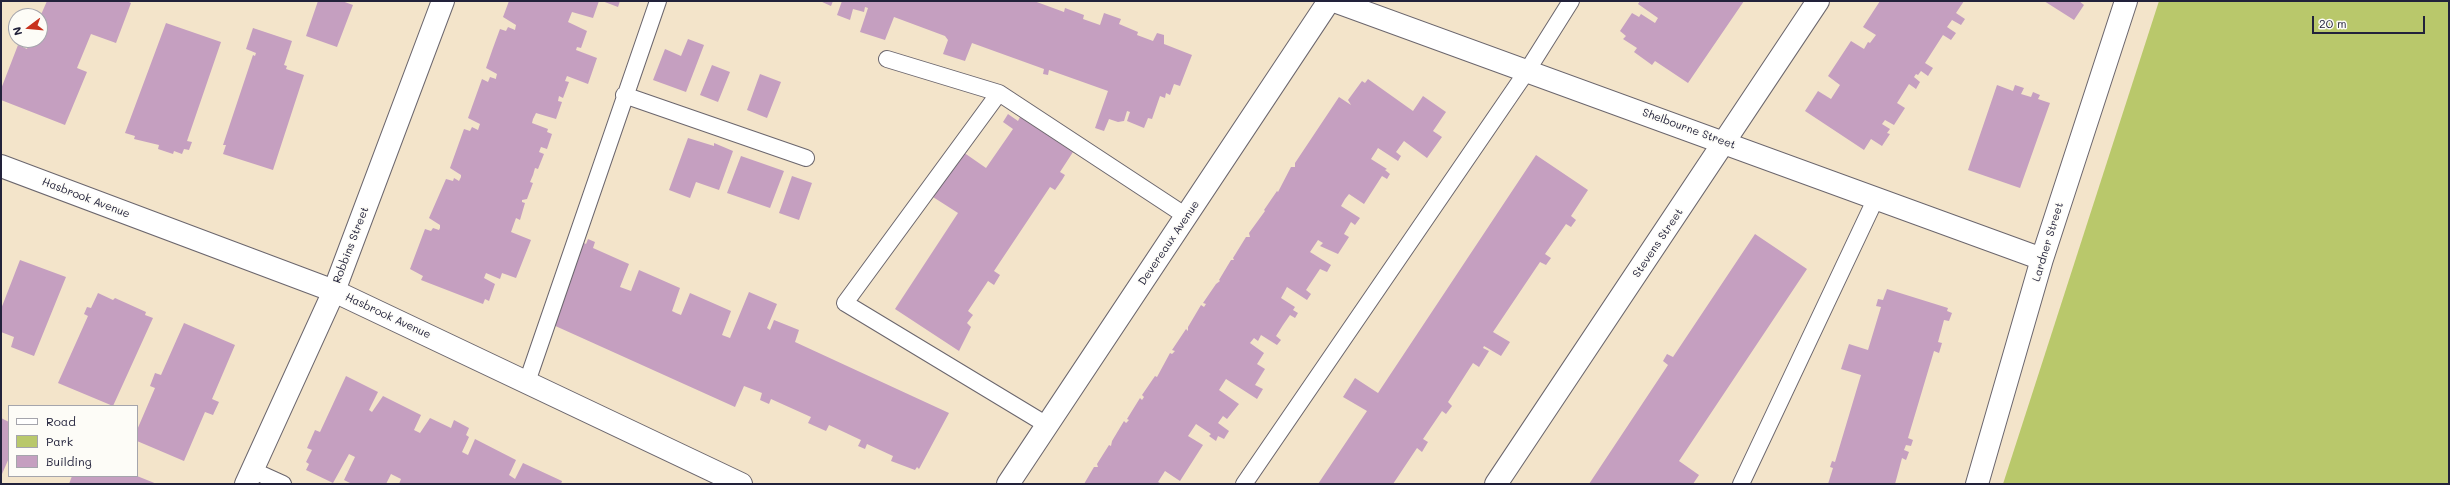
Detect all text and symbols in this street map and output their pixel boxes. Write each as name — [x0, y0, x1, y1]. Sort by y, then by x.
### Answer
north arrow — [8, 8, 48, 48]
scale bar — [2314, 8, 2427, 34]
text: 20 m — [2319, 15, 2347, 31]
text: N — [9, 25, 25, 37]
street label: Shelbourne Street — [1640, 106, 1738, 152]
street label: Hasbrook Avenue — [40, 175, 132, 221]
street label: Devereaux Avenue — [1136, 198, 1202, 288]
street label: Lardner Street — [2030, 201, 2066, 283]
street label: Robbins Street — [330, 205, 372, 285]
street label: Stevens Street — [1630, 206, 1686, 280]
street label: Hasbrook Avenue — [343, 290, 433, 342]
legend — [8, 405, 138, 477]
text: Road — [46, 413, 76, 429]
text: Park — [46, 433, 73, 449]
text: Building — [46, 453, 92, 469]

